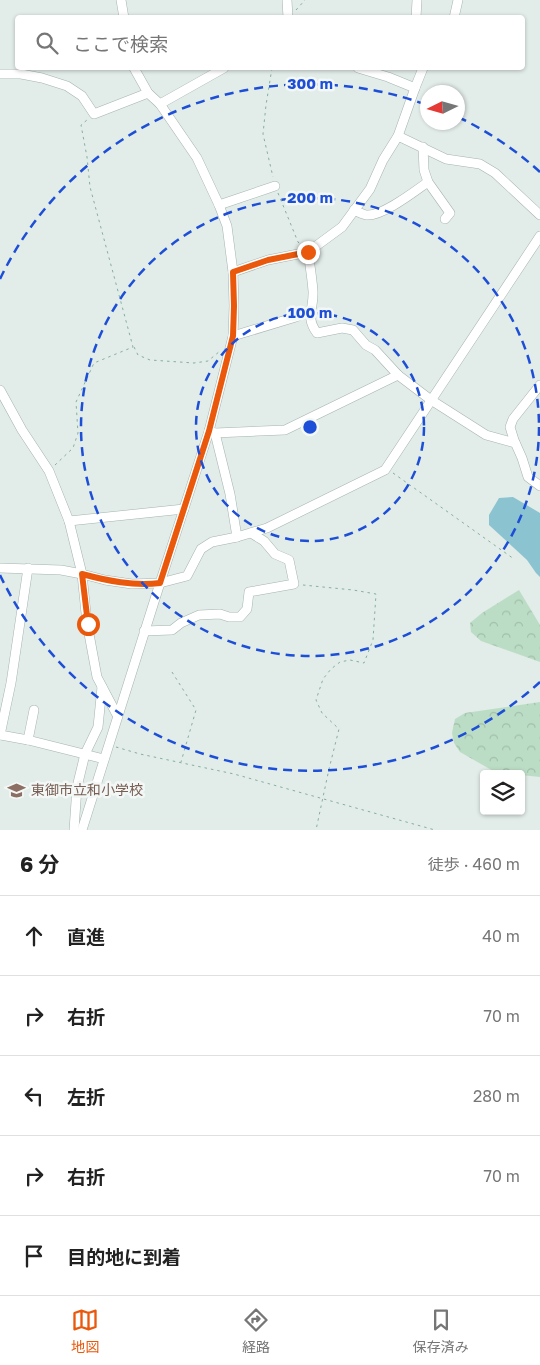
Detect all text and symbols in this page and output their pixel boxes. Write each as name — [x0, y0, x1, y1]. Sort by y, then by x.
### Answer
search box — [15, 15, 525, 70]
icon: search — [33, 29, 61, 57]
text: ここで検索 — [73, 32, 168, 55]
text: 300 m — [287, 74, 333, 92]
north arrow — [420, 85, 465, 130]
text: 200 m — [287, 188, 333, 206]
route end — [297, 241, 320, 264]
text: 100 m — [288, 303, 332, 321]
centre of rings — [301, 418, 319, 436]
route start — [77, 613, 100, 636]
map controls — [480, 770, 525, 815]
button: layers — [480, 770, 525, 815]
school or university icon: 東御市立和小学校 — [7, 780, 27, 800]
place label: 東御市立和小学校 — [31, 781, 143, 798]
text: 6 分 — [20, 851, 60, 877]
text: 徒歩 · 460 m — [428, 854, 520, 874]
icon: ahead — [20, 922, 48, 950]
text: 直進 — [67, 925, 105, 948]
text: 40 m — [482, 926, 520, 946]
icon: right — [20, 1002, 48, 1030]
text: 右折 — [67, 1005, 105, 1028]
text: 70 m — [483, 1006, 520, 1026]
icon: left — [20, 1082, 48, 1110]
text: 左折 — [67, 1085, 105, 1108]
text: 280 m — [473, 1086, 520, 1106]
icon: right — [20, 1162, 48, 1190]
text: 右折 — [67, 1165, 105, 1188]
text: 70 m — [483, 1166, 520, 1186]
icon: arrive — [20, 1242, 48, 1270]
text: 目的地に到着 — [67, 1245, 181, 1268]
tab: 地図 — [71, 1306, 99, 1356]
tab: 経路 — [242, 1306, 270, 1356]
tab: 保存済み — [413, 1306, 469, 1356]

